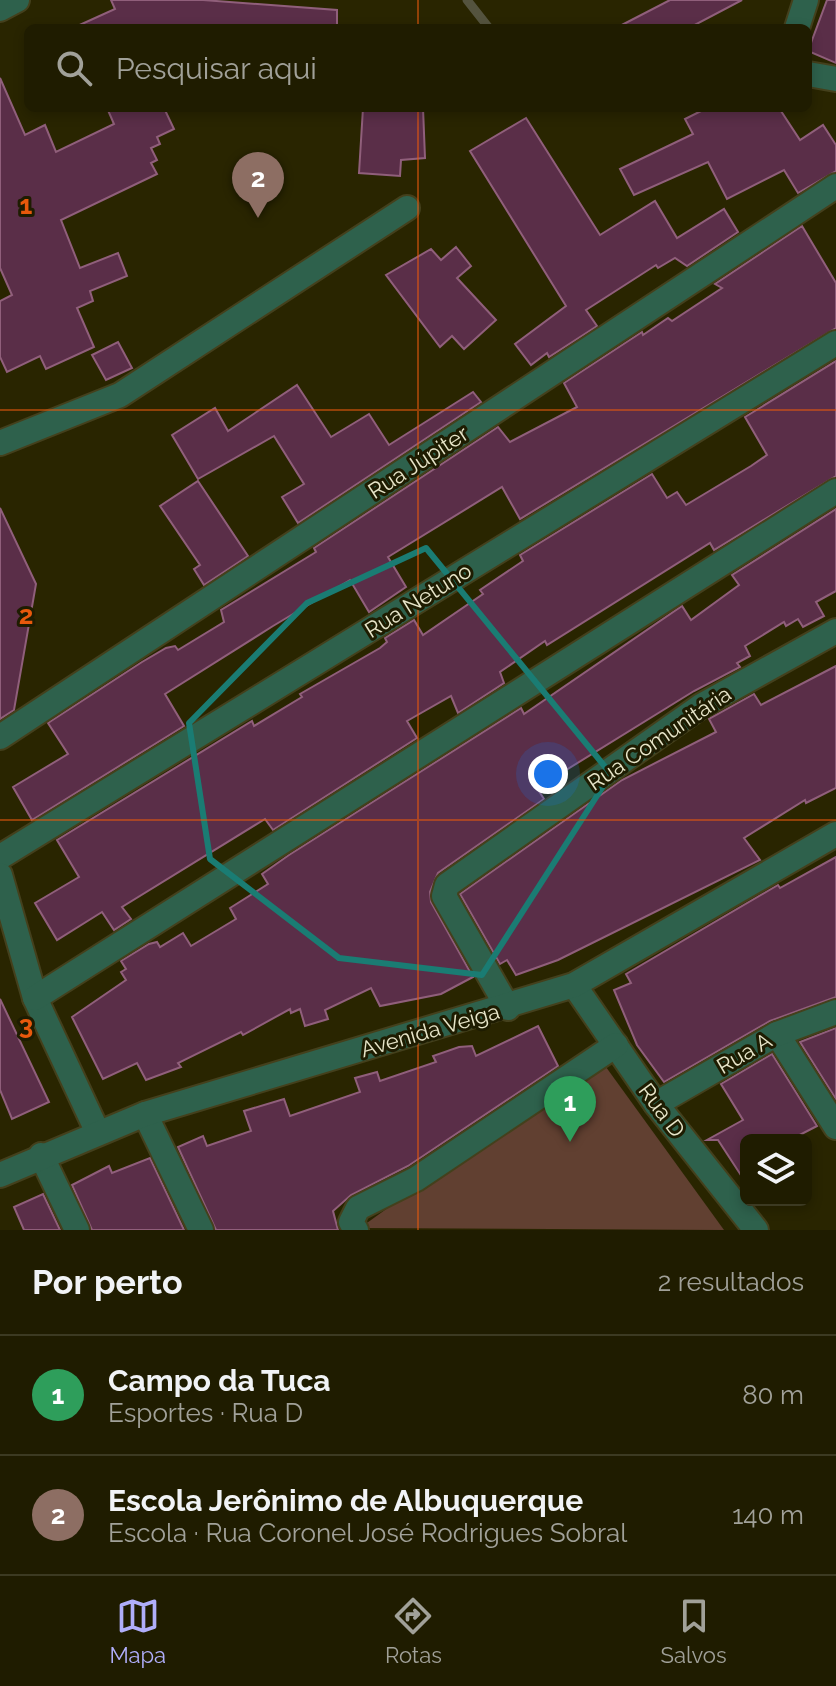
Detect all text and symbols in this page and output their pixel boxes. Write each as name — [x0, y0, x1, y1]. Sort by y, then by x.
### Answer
search box — [24, 24, 812, 112]
icon: search — [52, 46, 96, 90]
text: Pesquisar aqui — [116, 51, 317, 86]
pin: 2 — [232, 152, 284, 218]
text: 1 — [20, 190, 33, 220]
street label: Rua Júpiter — [363, 420, 473, 504]
street label: Rua Netuno — [360, 557, 476, 643]
text: 2 — [19, 600, 33, 630]
street label: Rua Comunitária — [582, 680, 736, 796]
your location — [528, 754, 568, 794]
street label: Avenida Veiga — [358, 998, 502, 1062]
text: 3 — [19, 1010, 33, 1040]
street label: Rua A — [712, 1027, 776, 1079]
pin: 1 — [544, 1076, 596, 1142]
street label: Rua D — [633, 1078, 691, 1142]
map controls — [740, 1134, 812, 1206]
button: layers — [740, 1134, 812, 1206]
text: Por perto — [32, 1262, 183, 1302]
text: 2 resultados — [658, 1267, 804, 1297]
text: Campo da Tuca — [108, 1363, 331, 1398]
text: 1 — [52, 1380, 64, 1410]
text: 80 m — [742, 1380, 804, 1410]
text: Esportes · Rua D — [108, 1398, 303, 1428]
text: Escola Jerônimo de Albuquerque — [108, 1483, 583, 1518]
text: 2 — [51, 1500, 65, 1530]
text: 140 m — [732, 1500, 804, 1530]
text: Escola · Rua Coronel José Rodrigues Sobral — [108, 1518, 627, 1548]
tab: Mapa — [109, 1594, 166, 1668]
tab: Rotas — [385, 1594, 442, 1668]
tab: Salvos — [661, 1594, 727, 1668]

